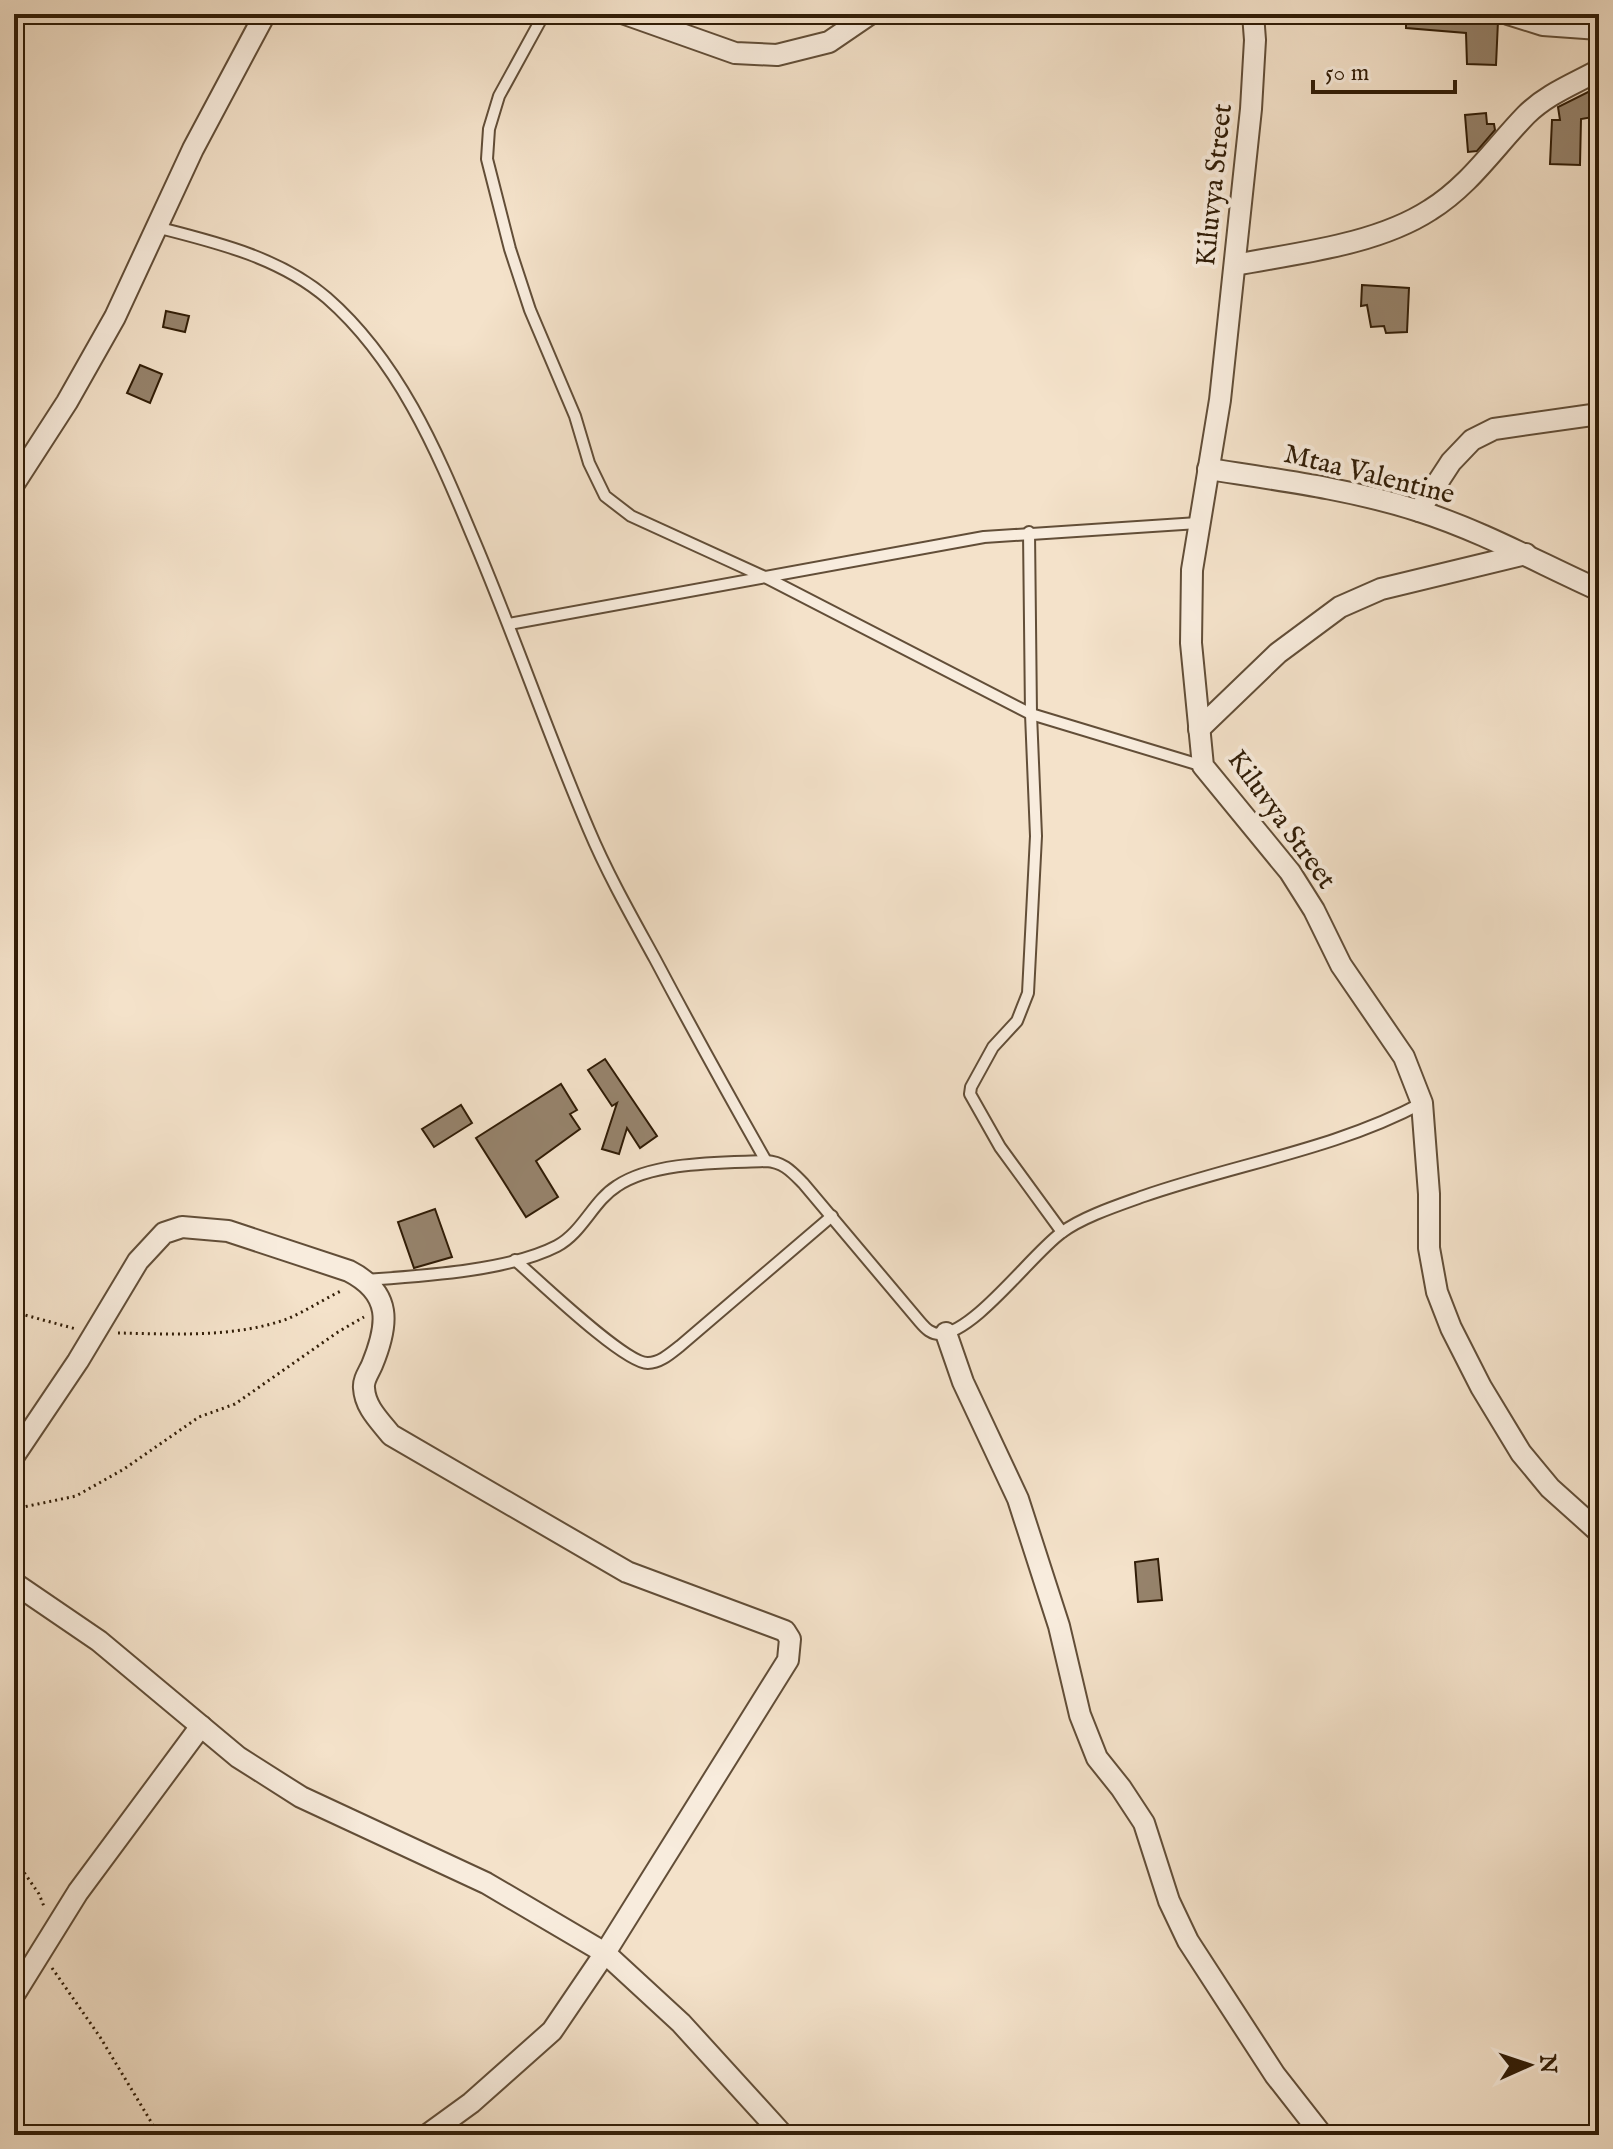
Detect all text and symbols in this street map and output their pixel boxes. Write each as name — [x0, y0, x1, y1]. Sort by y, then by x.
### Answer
scale bar — [1313, 44, 1455, 94]
text: 50 m — [1325, 58, 1369, 89]
street label: Kiluvya Street — [1189, 101, 1241, 268]
street label: Mtaa Valentine — [1280, 437, 1458, 513]
street label: Kiluvya Street — [1219, 744, 1343, 897]
north arrow — [1489, 2025, 1569, 2105]
text: N — [1532, 2053, 1561, 2074]

